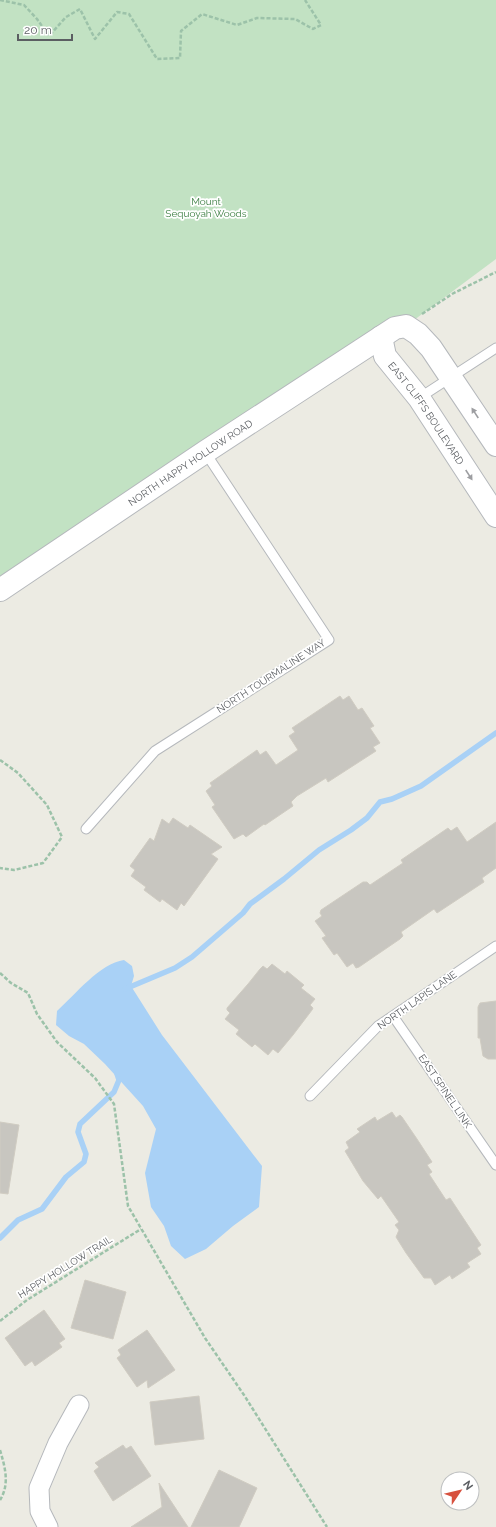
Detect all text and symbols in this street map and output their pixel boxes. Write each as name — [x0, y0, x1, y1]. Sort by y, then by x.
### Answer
scale bar — [18, 16, 72, 42]
text: 20 m — [24, 23, 52, 37]
park label: Mount Sequoyah Woods — [165, 196, 247, 219]
street label: EAST CLIFFS BOULEVARD — [386, 360, 466, 466]
one-way arrow — [471, 407, 478, 419]
street label: NORTH HAPPY HOLLOW ROAD — [126, 417, 254, 508]
one-way arrow — [465, 470, 473, 480]
street label: NORTH TOURMALINE WAY — [215, 637, 328, 715]
street label: NORTH LAPIS LANE — [375, 969, 459, 1031]
street label: EAST SPINEL LINK — [416, 1052, 474, 1130]
street label: HAPPY HOLLOW TRAIL — [16, 1233, 114, 1300]
north arrow — [440, 1471, 480, 1511]
text: N — [460, 1478, 476, 1493]

